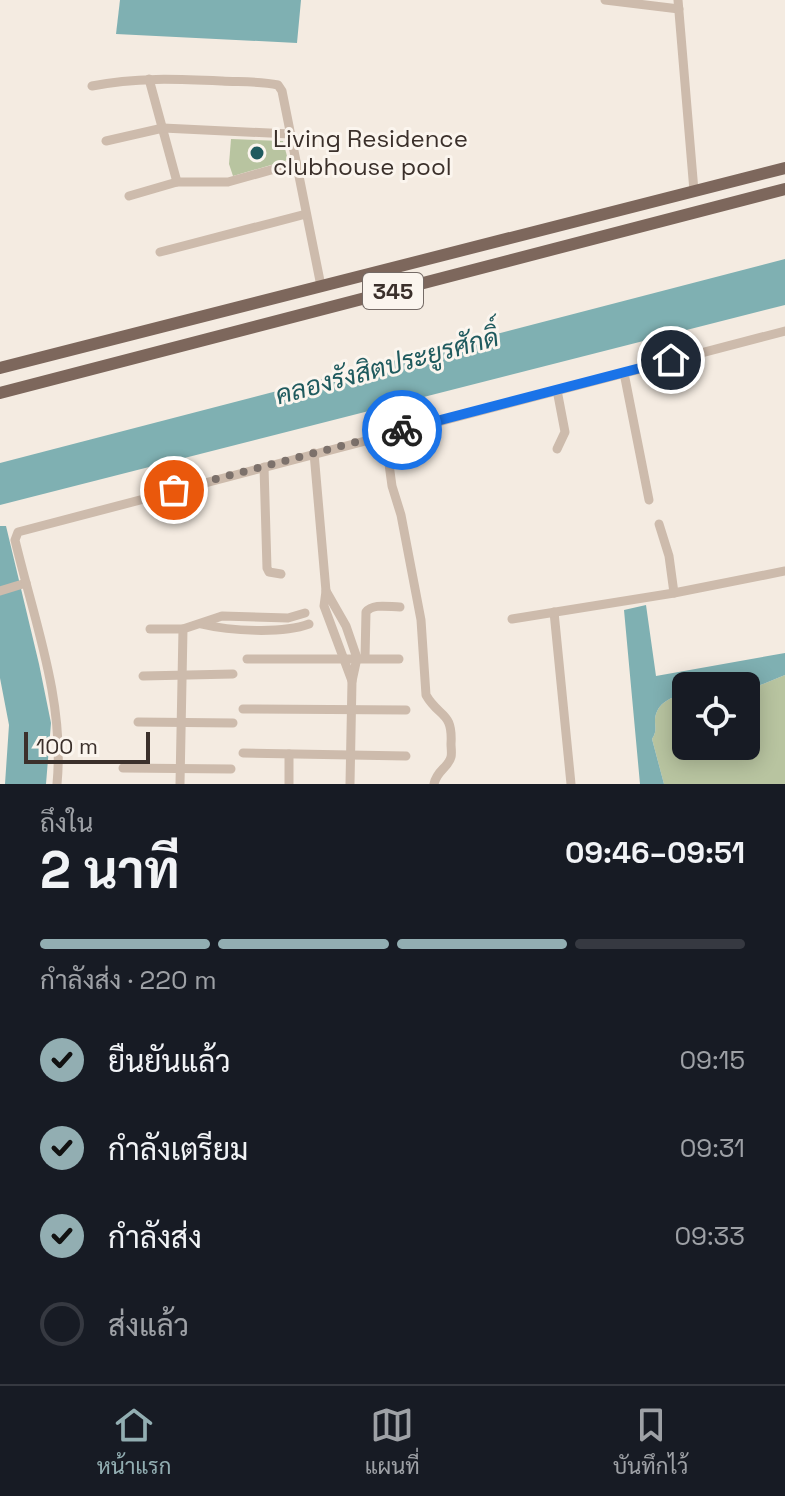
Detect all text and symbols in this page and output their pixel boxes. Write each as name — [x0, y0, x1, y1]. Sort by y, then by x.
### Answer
place label: Living Residence clubhouse pool — [273, 123, 468, 182]
marker: Living Residence clubhouse pool — [248, 144, 266, 162]
road number: 345 — [363, 273, 423, 309]
water label: คลองรังสิตประยูรศักดิ์ — [270, 313, 507, 413]
pin — [637, 326, 705, 394]
icon: home — [649, 338, 693, 382]
courier — [362, 390, 442, 470]
icon: bike — [380, 408, 424, 452]
pin — [140, 456, 208, 524]
icon: bag — [152, 468, 196, 512]
map controls — [672, 672, 760, 760]
button: locate — [672, 672, 760, 760]
scale bar — [24, 728, 150, 764]
text: 100 m — [36, 732, 98, 760]
text: ถึงใน — [40, 806, 93, 840]
text: 09:46–09:51 — [565, 833, 745, 872]
text: 2 นาที — [40, 837, 180, 903]
text: กำลังส่ง · 220 m — [40, 963, 217, 997]
icon: check — [40, 1038, 84, 1082]
text: ยืนยันแล้ว — [108, 1042, 231, 1081]
text: 09:15 — [679, 1043, 745, 1077]
icon: check — [40, 1126, 84, 1170]
text: กำลังเตรียม — [108, 1130, 248, 1169]
text: 09:31 — [680, 1131, 745, 1165]
icon: check — [40, 1214, 84, 1258]
text: กำลังส่ง — [108, 1218, 202, 1257]
text: 09:33 — [674, 1219, 745, 1253]
text: ส่งแล้ว — [108, 1306, 189, 1345]
tab: หน้าแรก — [97, 1403, 171, 1480]
tab: แผนที่ — [365, 1403, 420, 1480]
tab: บันทึกไว้ — [613, 1403, 688, 1480]

